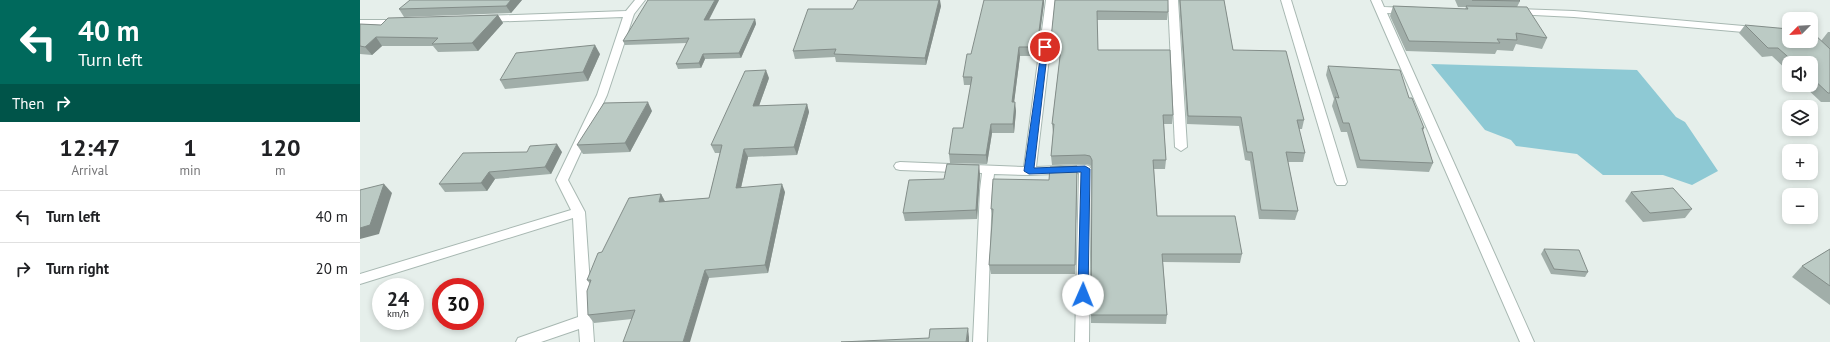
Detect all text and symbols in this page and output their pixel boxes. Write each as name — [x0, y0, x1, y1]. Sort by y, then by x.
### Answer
text: 40 m — [78, 12, 139, 49]
north arrow — [1782, 12, 1818, 48]
map controls — [1782, 12, 1818, 224]
icon: left — [12, 16, 64, 68]
pin — [1028, 30, 1062, 64]
icon: arrive — [1034, 36, 1056, 58]
text: Turn left — [78, 48, 143, 71]
button: sound — [1782, 56, 1818, 92]
icon: right — [52, 92, 74, 114]
text: Then — [12, 94, 44, 113]
button: layers — [1782, 100, 1818, 136]
text: 12:47 — [59, 132, 120, 163]
text: 1 — [183, 132, 197, 163]
text: 120 — [260, 132, 301, 163]
button: + — [1782, 144, 1818, 180]
text: Arrival — [72, 162, 108, 179]
text: min — [179, 162, 201, 179]
text: m — [275, 162, 286, 179]
button: − — [1782, 188, 1818, 224]
icon: left — [12, 206, 34, 228]
text: Turn left — [46, 207, 100, 226]
text: 40 m — [315, 207, 348, 226]
icon: right — [12, 258, 34, 280]
text: Turn right — [46, 259, 109, 278]
text: 20 m — [315, 259, 348, 278]
position arrow — [1062, 274, 1104, 316]
speed limit sign: 30 — [432, 278, 484, 330]
text: 24 — [387, 286, 409, 312]
text: km/h — [387, 307, 409, 320]

